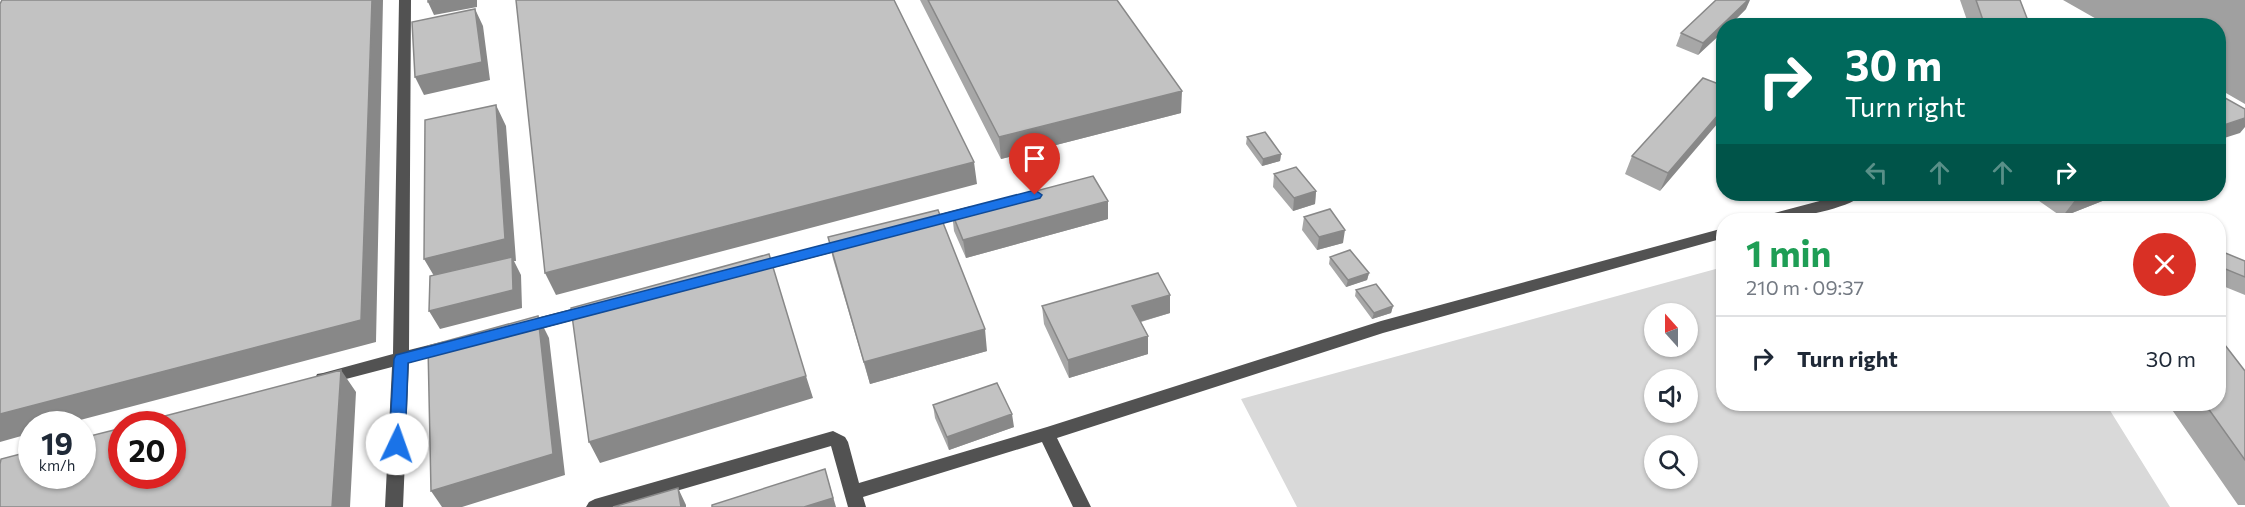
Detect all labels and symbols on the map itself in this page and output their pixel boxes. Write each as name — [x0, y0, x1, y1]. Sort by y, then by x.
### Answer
pin — [1009, 133, 1060, 195]
north arrow — [1644, 303, 1698, 357]
speed limit sign: 20 — [108, 411, 186, 489]
position arrow — [365, 412, 429, 476]

